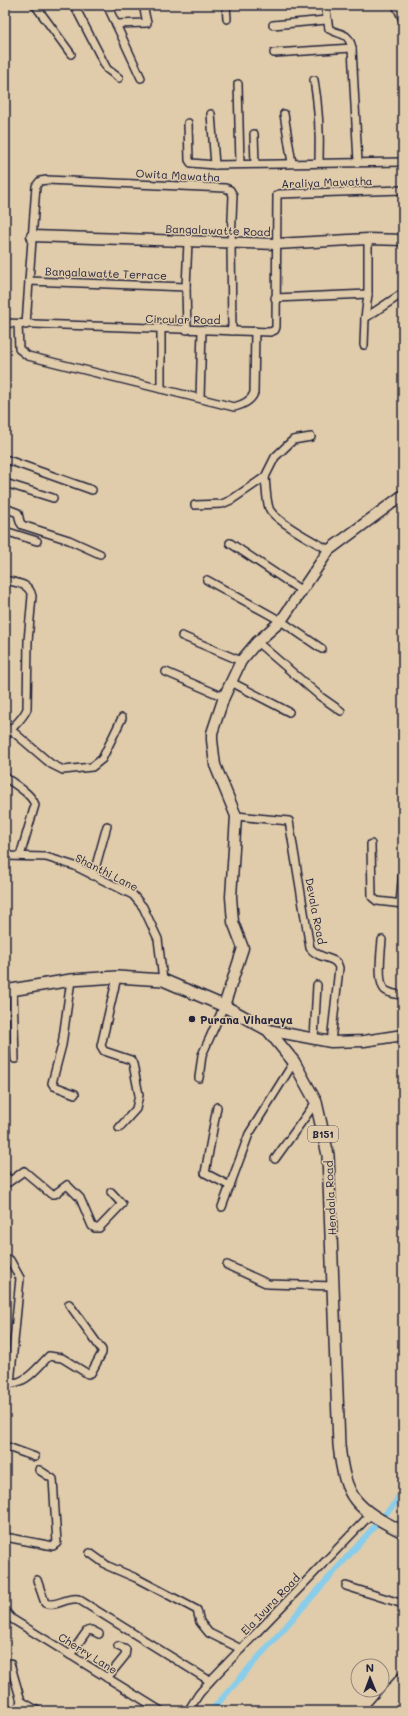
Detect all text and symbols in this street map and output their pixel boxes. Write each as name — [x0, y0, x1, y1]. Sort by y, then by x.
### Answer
street label: Owita Mawatha — [135, 165, 221, 185]
street label: Araliya Mawatha — [281, 173, 373, 191]
street label: Bangalawatte Road — [165, 221, 271, 239]
street label: Bangalawatte Terrace — [45, 263, 167, 283]
street label: Circular Road — [145, 311, 221, 327]
street label: Shanthi Lane — [73, 850, 141, 894]
street label: Devala Road — [302, 876, 330, 946]
place label: Purana Viharaya — [200, 1012, 293, 1027]
marker: Purana Viharaya — [187, 1014, 197, 1024]
road number: B151 — [308, 1126, 338, 1142]
street label: Hendala Road — [321, 1160, 339, 1236]
street label: Ela Ivura Road — [237, 1570, 303, 1638]
street label: Cherry Lane — [56, 1629, 120, 1677]
north arrow — [350, 1658, 390, 1698]
text: N — [366, 1660, 374, 1675]

